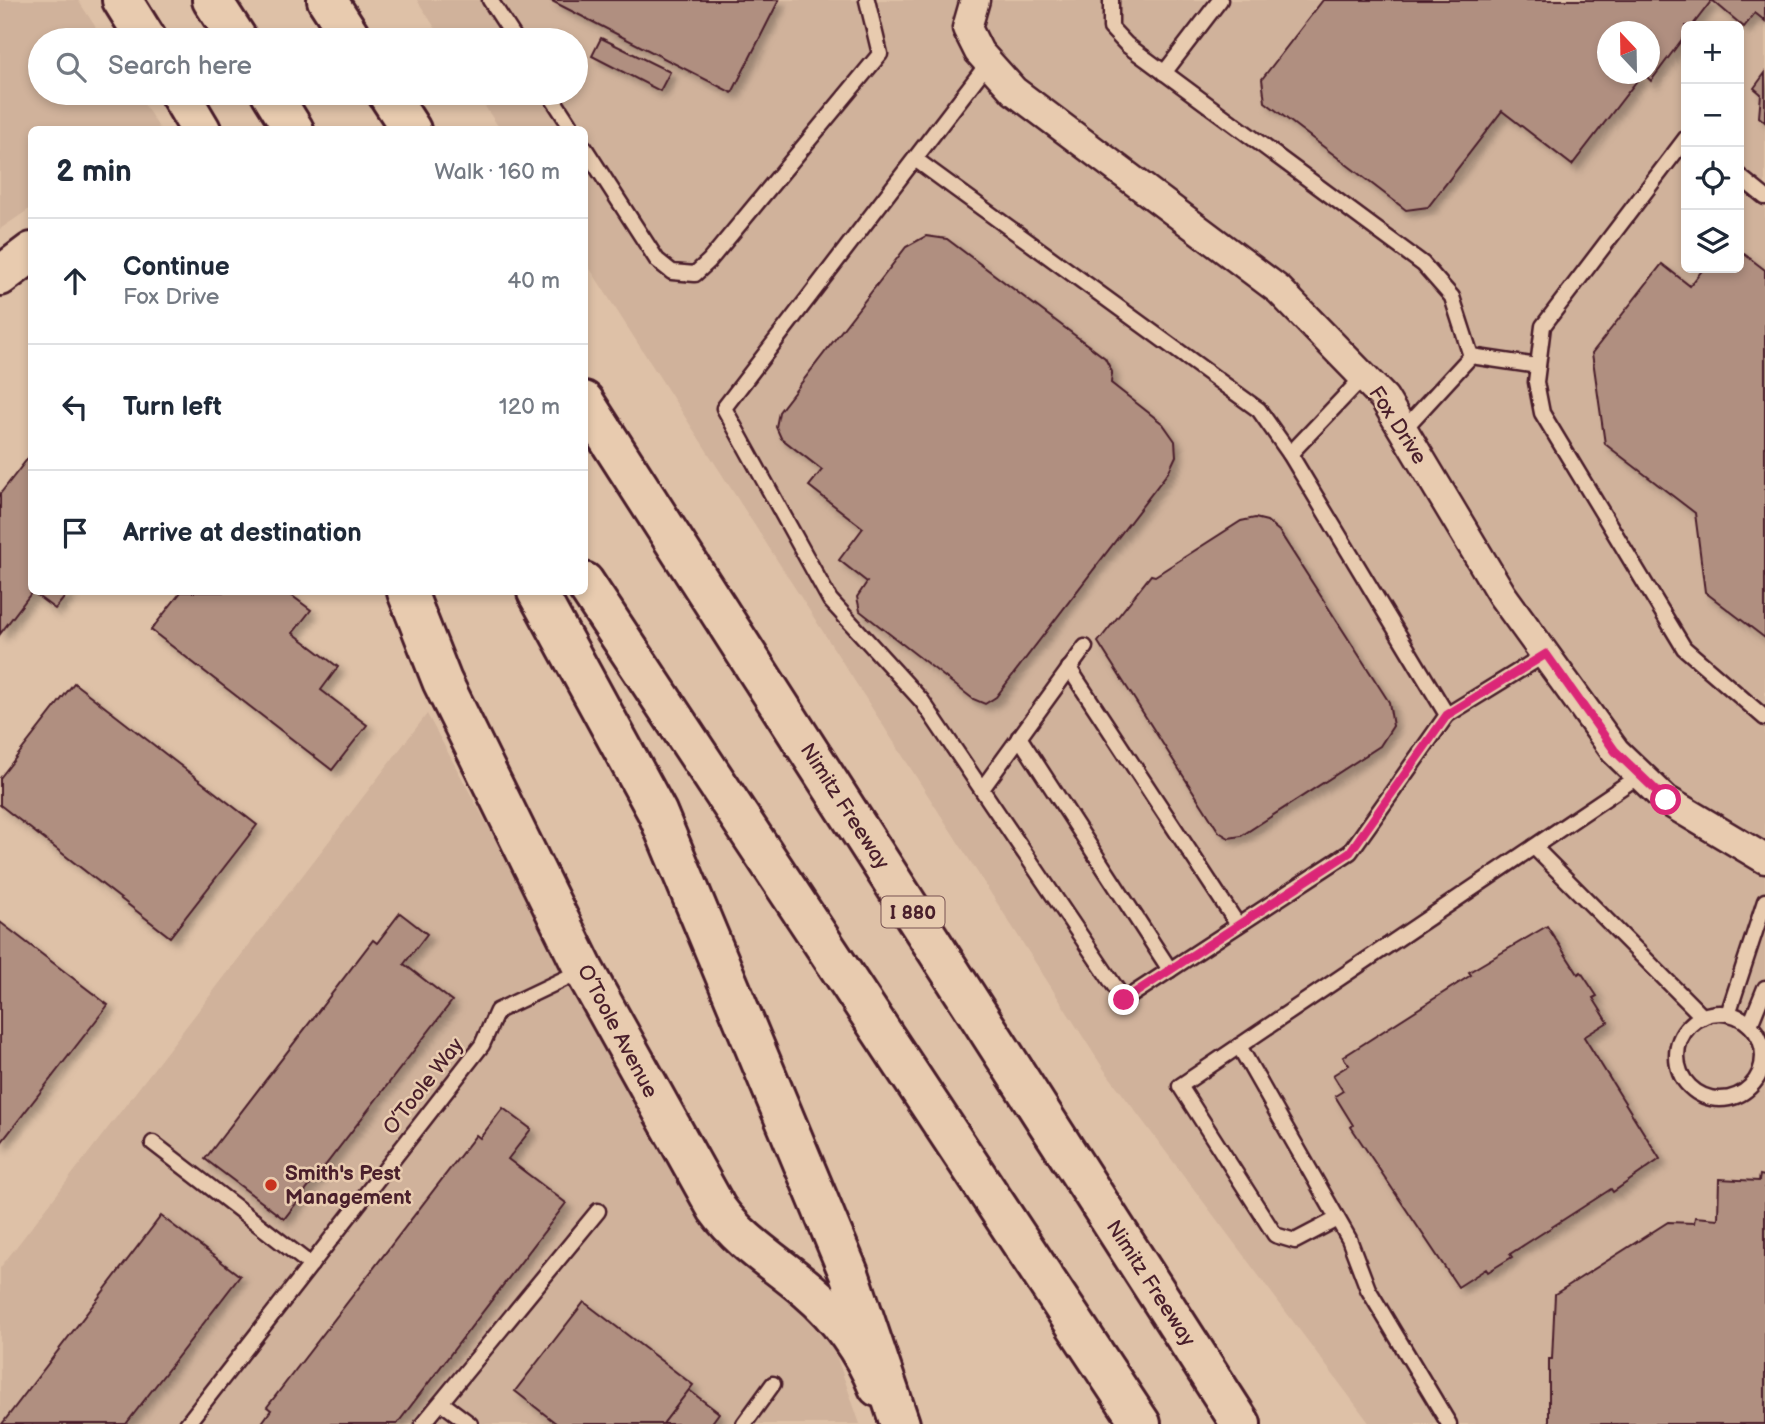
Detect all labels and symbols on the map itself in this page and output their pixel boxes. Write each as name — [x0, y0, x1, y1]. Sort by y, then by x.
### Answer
north arrow — [1597, 21, 1660, 84]
street label: Fox Drive — [1363, 382, 1432, 469]
street label: Nimitz Freeway — [795, 739, 895, 874]
route start — [1650, 784, 1681, 815]
road number: I 880 — [881, 896, 944, 928]
street label: O’Toole Avenue — [572, 960, 663, 1102]
route end — [1108, 984, 1139, 1015]
street label: O’Toole Way — [378, 1033, 469, 1139]
place label: Smith's Pest Management — [285, 1161, 412, 1210]
marker: Smith's Pest Management — [263, 1177, 279, 1193]
street label: Nimitz Freeway — [1101, 1216, 1201, 1351]

